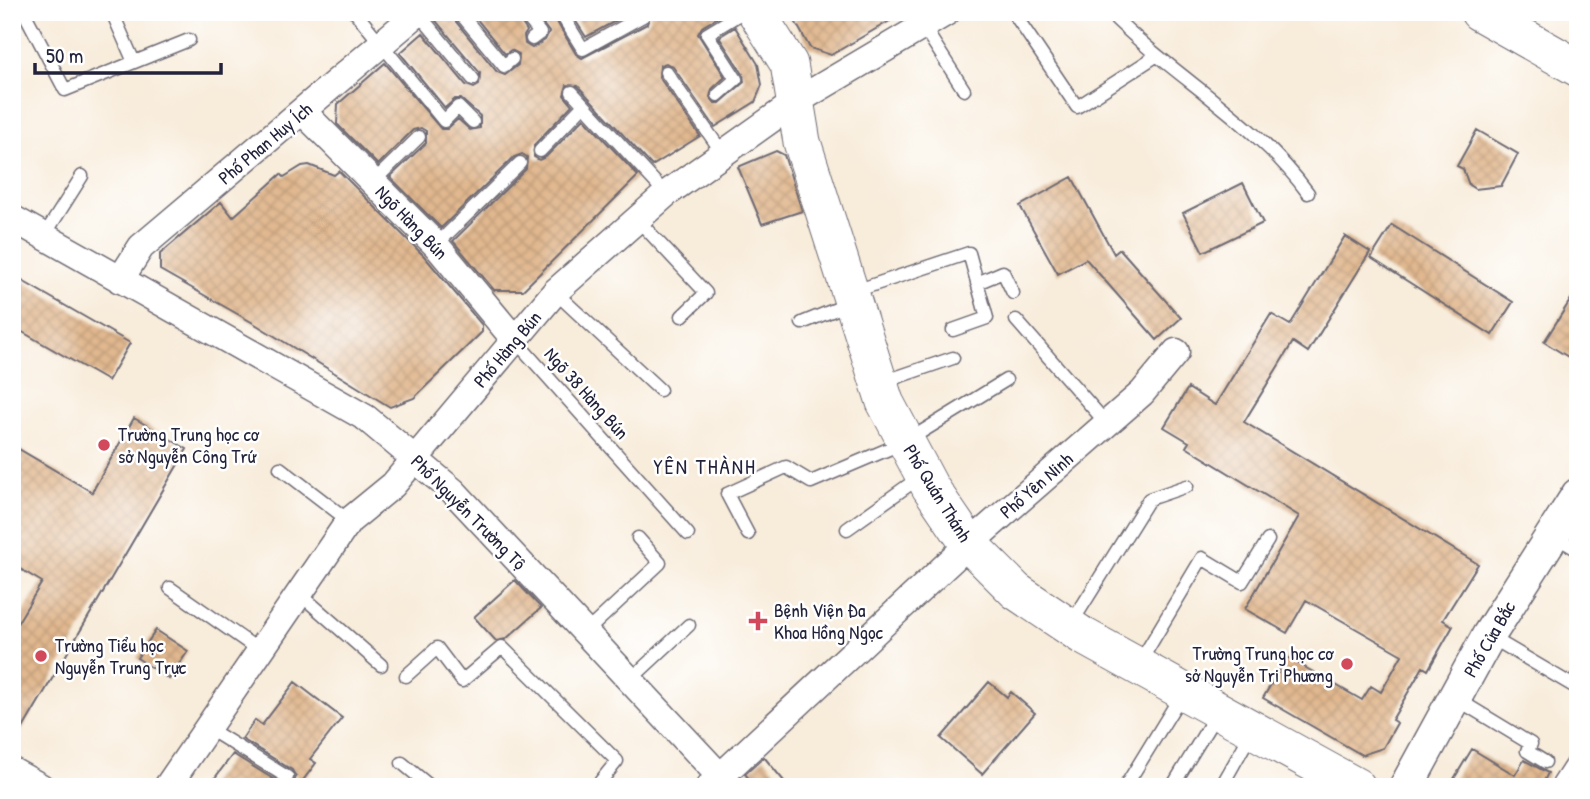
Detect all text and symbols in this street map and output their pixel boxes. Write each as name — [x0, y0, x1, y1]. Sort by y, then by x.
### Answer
scale bar — [35, 32, 220, 76]
text: 50 m — [46, 41, 83, 70]
street label: Phố Phan Huy Ích — [212, 96, 318, 190]
street label: Ngõ Hàng Bún — [370, 179, 454, 265]
street label: Phố Hàng Bún — [467, 305, 547, 393]
street label: Ngõ 38 Hàng Bún — [539, 341, 635, 445]
place label: Trường Trung học cơ sở Nguyễn Công Trứ — [118, 421, 260, 469]
marker: Trường Trung học cơ sở Nguyễn Công Trứ — [96, 437, 112, 453]
street label: Phố Quán Thánh — [898, 439, 978, 547]
street label: Phố Yên Ninh — [994, 446, 1078, 524]
street label: Phố Nguyễn Trường Tộ — [406, 449, 533, 576]
district label: YÊN THÀNH — [653, 452, 757, 481]
street label: Phố Cửa Bắc — [1457, 596, 1521, 682]
place label: Bệnh Viện Đa Khoa Hồng Ngọc — [774, 597, 884, 645]
marker: Bệnh Viện Đa Khoa Hồng Ngọc — [748, 611, 768, 631]
place label: Trường Tiểu học Nguyễn Trung Trực — [55, 632, 187, 680]
place label: Trường Trung học cơ sở Nguyễn Tri Phương — [1185, 640, 1334, 688]
marker: Trường Tiểu học Nguyễn Trung Trực — [33, 648, 49, 664]
marker: Trường Trung học cơ sở Nguyễn Tri Phương — [1339, 656, 1355, 672]

